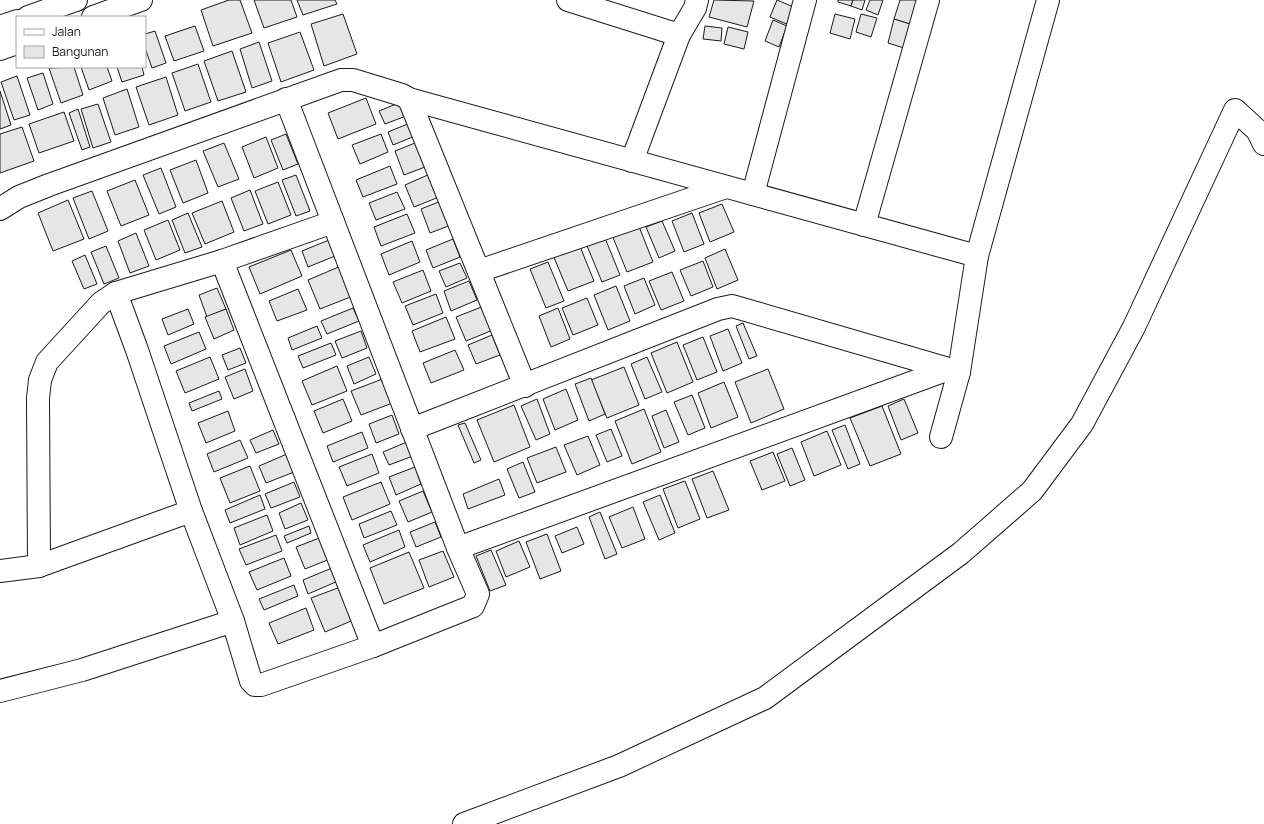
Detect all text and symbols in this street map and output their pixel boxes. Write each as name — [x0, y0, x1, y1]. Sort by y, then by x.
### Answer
legend — [16, 16, 146, 68]
text: Jalan — [52, 23, 81, 40]
text: Bangunan — [52, 43, 108, 60]

